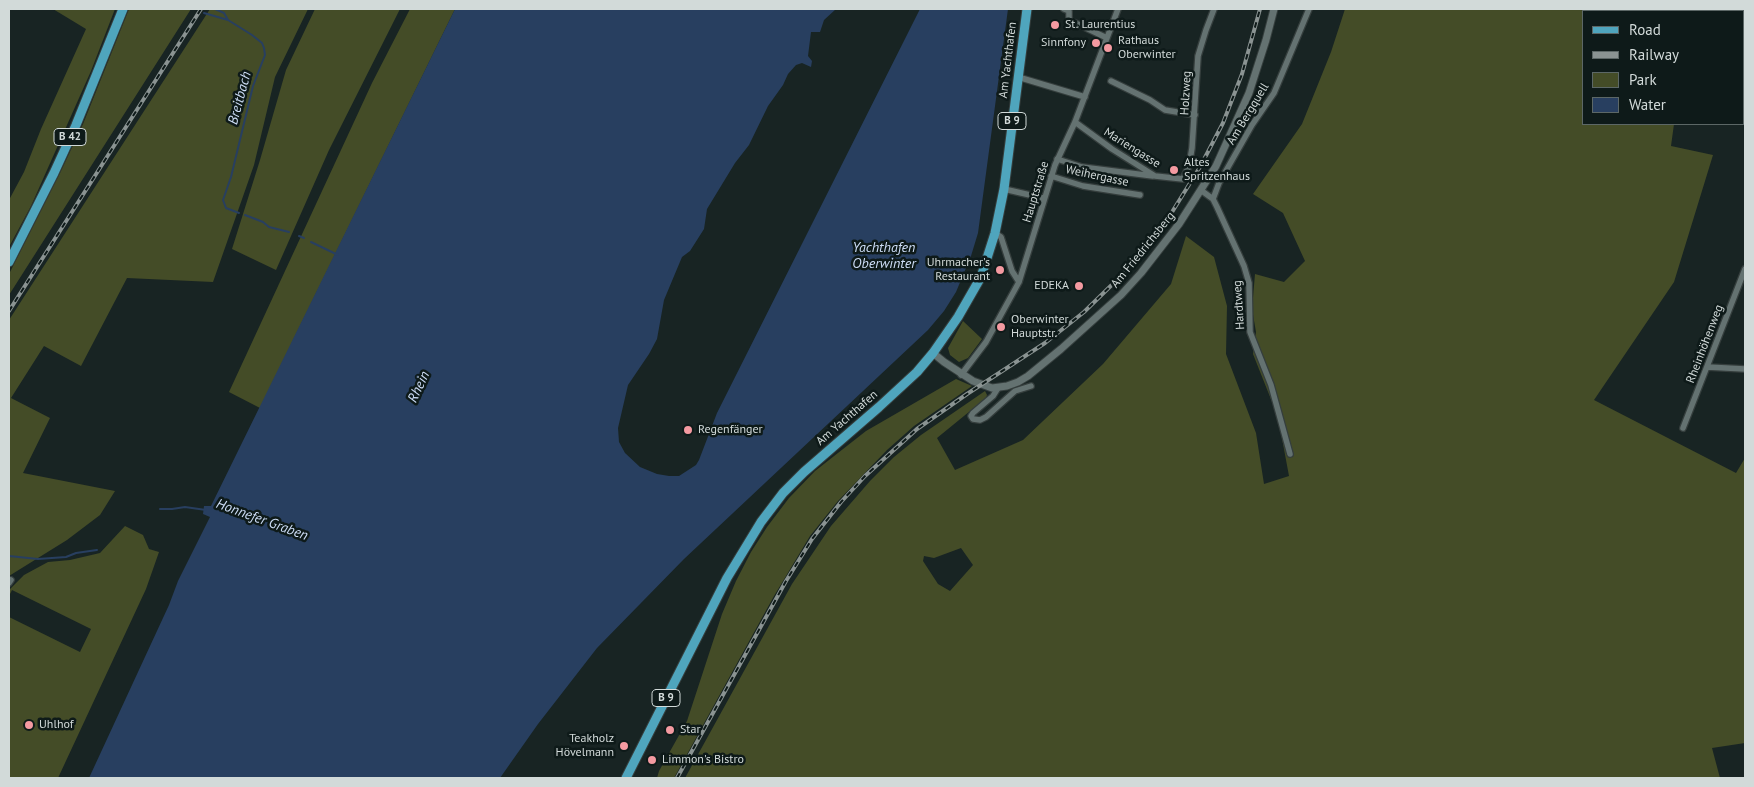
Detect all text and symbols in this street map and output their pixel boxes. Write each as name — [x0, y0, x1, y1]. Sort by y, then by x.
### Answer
legend — [1582, 10, 1744, 125]
place label: St. Laurentius — [1065, 18, 1135, 32]
marker: St. Laurentius — [1049, 19, 1061, 31]
text: Road — [1629, 20, 1661, 39]
street label: Am Yachthafen — [996, 21, 1020, 99]
place label: Rathaus Oberwinter — [1118, 34, 1176, 62]
place label: Sinnfony — [1041, 36, 1086, 50]
marker: Sinnfony — [1090, 37, 1102, 49]
marker: Rathaus Oberwinter — [1102, 42, 1114, 54]
text: Railway — [1629, 45, 1679, 64]
water label: Breitbach — [225, 70, 255, 126]
street label: Holzweg — [1178, 70, 1194, 116]
text: Park — [1629, 70, 1657, 89]
street label: Am Bergquell — [1224, 80, 1272, 148]
text: Water — [1629, 95, 1666, 114]
road number: B 9 — [998, 112, 1026, 130]
street label: Mariengasse — [1101, 125, 1163, 171]
road number: B 42 — [54, 128, 86, 146]
place label: Altes Spritzenhaus — [1184, 156, 1250, 184]
street label: Hauptstraße — [1020, 160, 1052, 224]
street label: Weihergasse — [1064, 162, 1130, 190]
marker: Altes Spritzenhaus — [1168, 164, 1180, 176]
street label: Am Friedrichsberg — [1108, 209, 1178, 291]
water label: Yachthafen Oberwinter — [852, 240, 916, 272]
place label: Uhrmacher's Restaurant — [927, 256, 990, 284]
marker: Uhrmacher's Restaurant — [994, 264, 1006, 276]
place label: EDEKA — [1034, 279, 1069, 293]
marker: EDEKA — [1073, 280, 1085, 292]
street label: Hardtweg — [1230, 280, 1248, 330]
street label: Rheinhöhenweg — [1683, 303, 1727, 385]
place label: Oberwinter Hauptstr. — [1011, 313, 1069, 341]
marker: Oberwinter Hauptstr. — [995, 321, 1007, 333]
water label: Rhein — [404, 369, 434, 405]
street label: Am Yachthafen — [813, 387, 881, 449]
place label: Regenfänger — [698, 423, 763, 437]
marker: Regenfänger — [682, 424, 694, 436]
water label: Honnefer Graben — [214, 496, 310, 544]
road number: B 9 — [652, 690, 680, 706]
place label: Uhlhof — [39, 718, 74, 732]
marker: Uhlhof — [23, 719, 35, 731]
place label: Star — [680, 723, 700, 737]
marker: Star — [664, 724, 676, 736]
place label: Teakholz Hövelmann — [556, 732, 614, 760]
marker: Teakholz Hövelmann — [618, 740, 630, 752]
place label: Limmon's Bistro — [662, 753, 744, 767]
marker: Limmon's Bistro — [646, 754, 658, 766]

